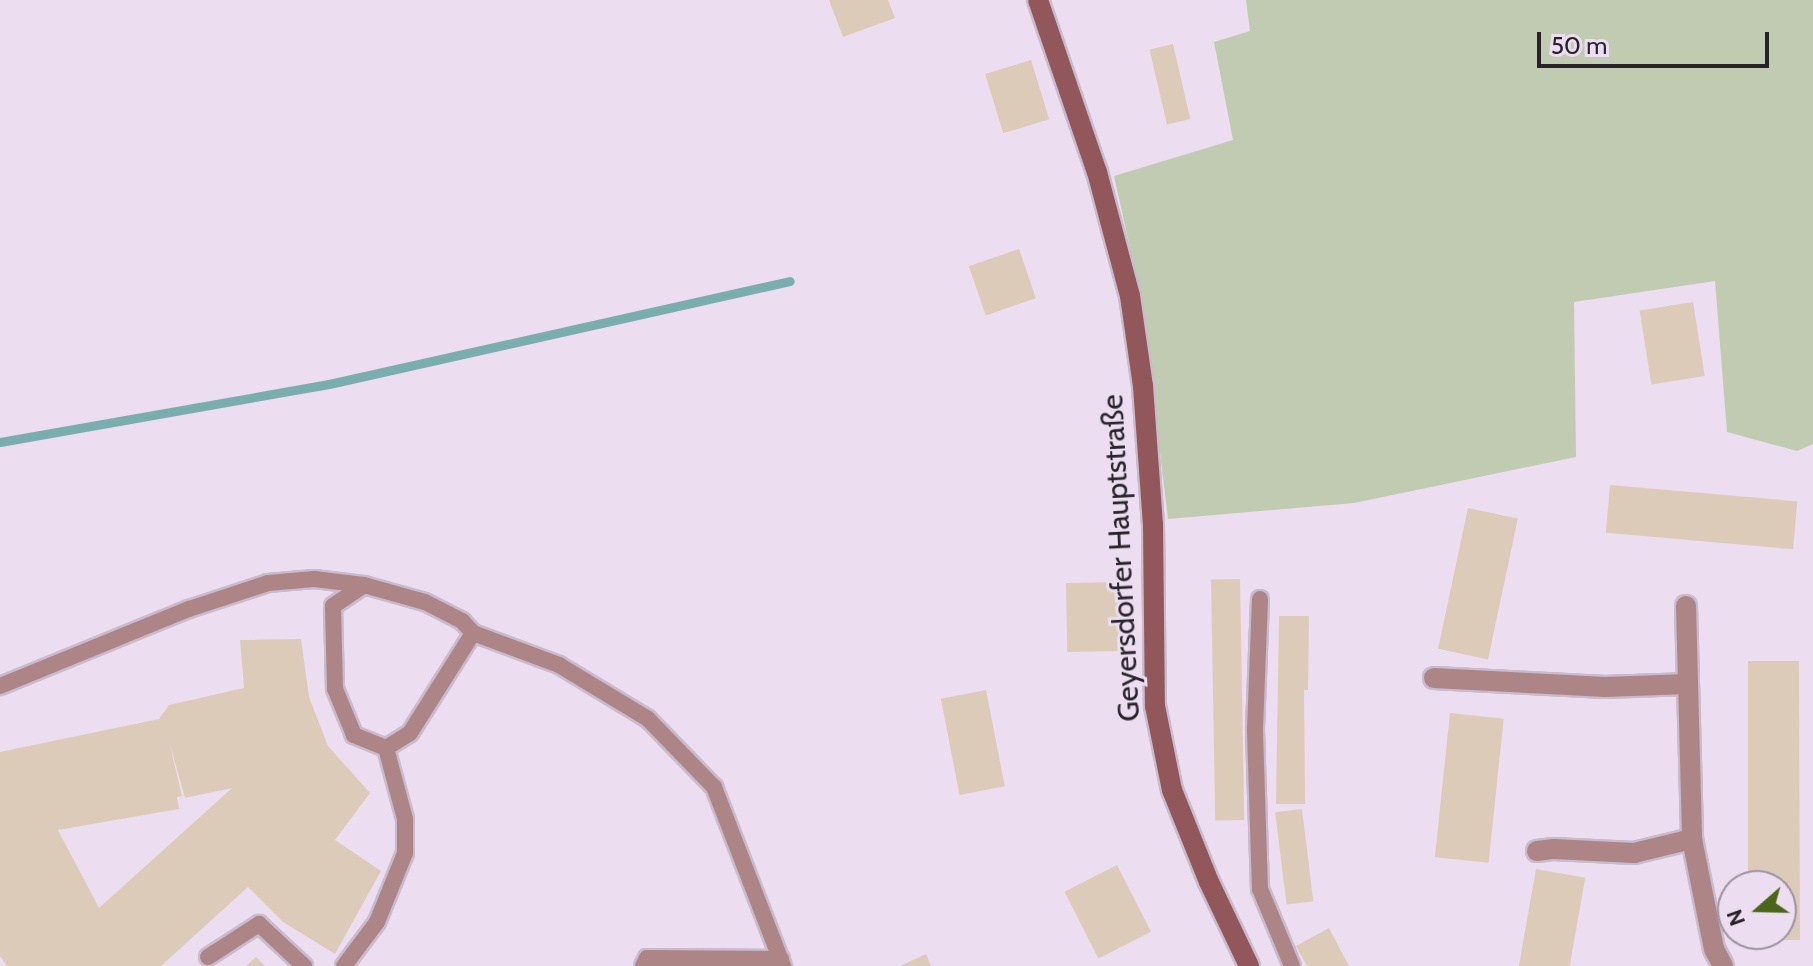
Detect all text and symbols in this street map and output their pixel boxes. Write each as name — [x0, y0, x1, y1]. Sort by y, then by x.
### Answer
scale bar — [1541, 16, 1773, 66]
text: 50 m — [1551, 31, 1607, 60]
street label: Geyersdorfer Hauptstraße — [1094, 394, 1148, 722]
north arrow — [1717, 870, 1797, 950]
text: N — [1721, 906, 1751, 930]

